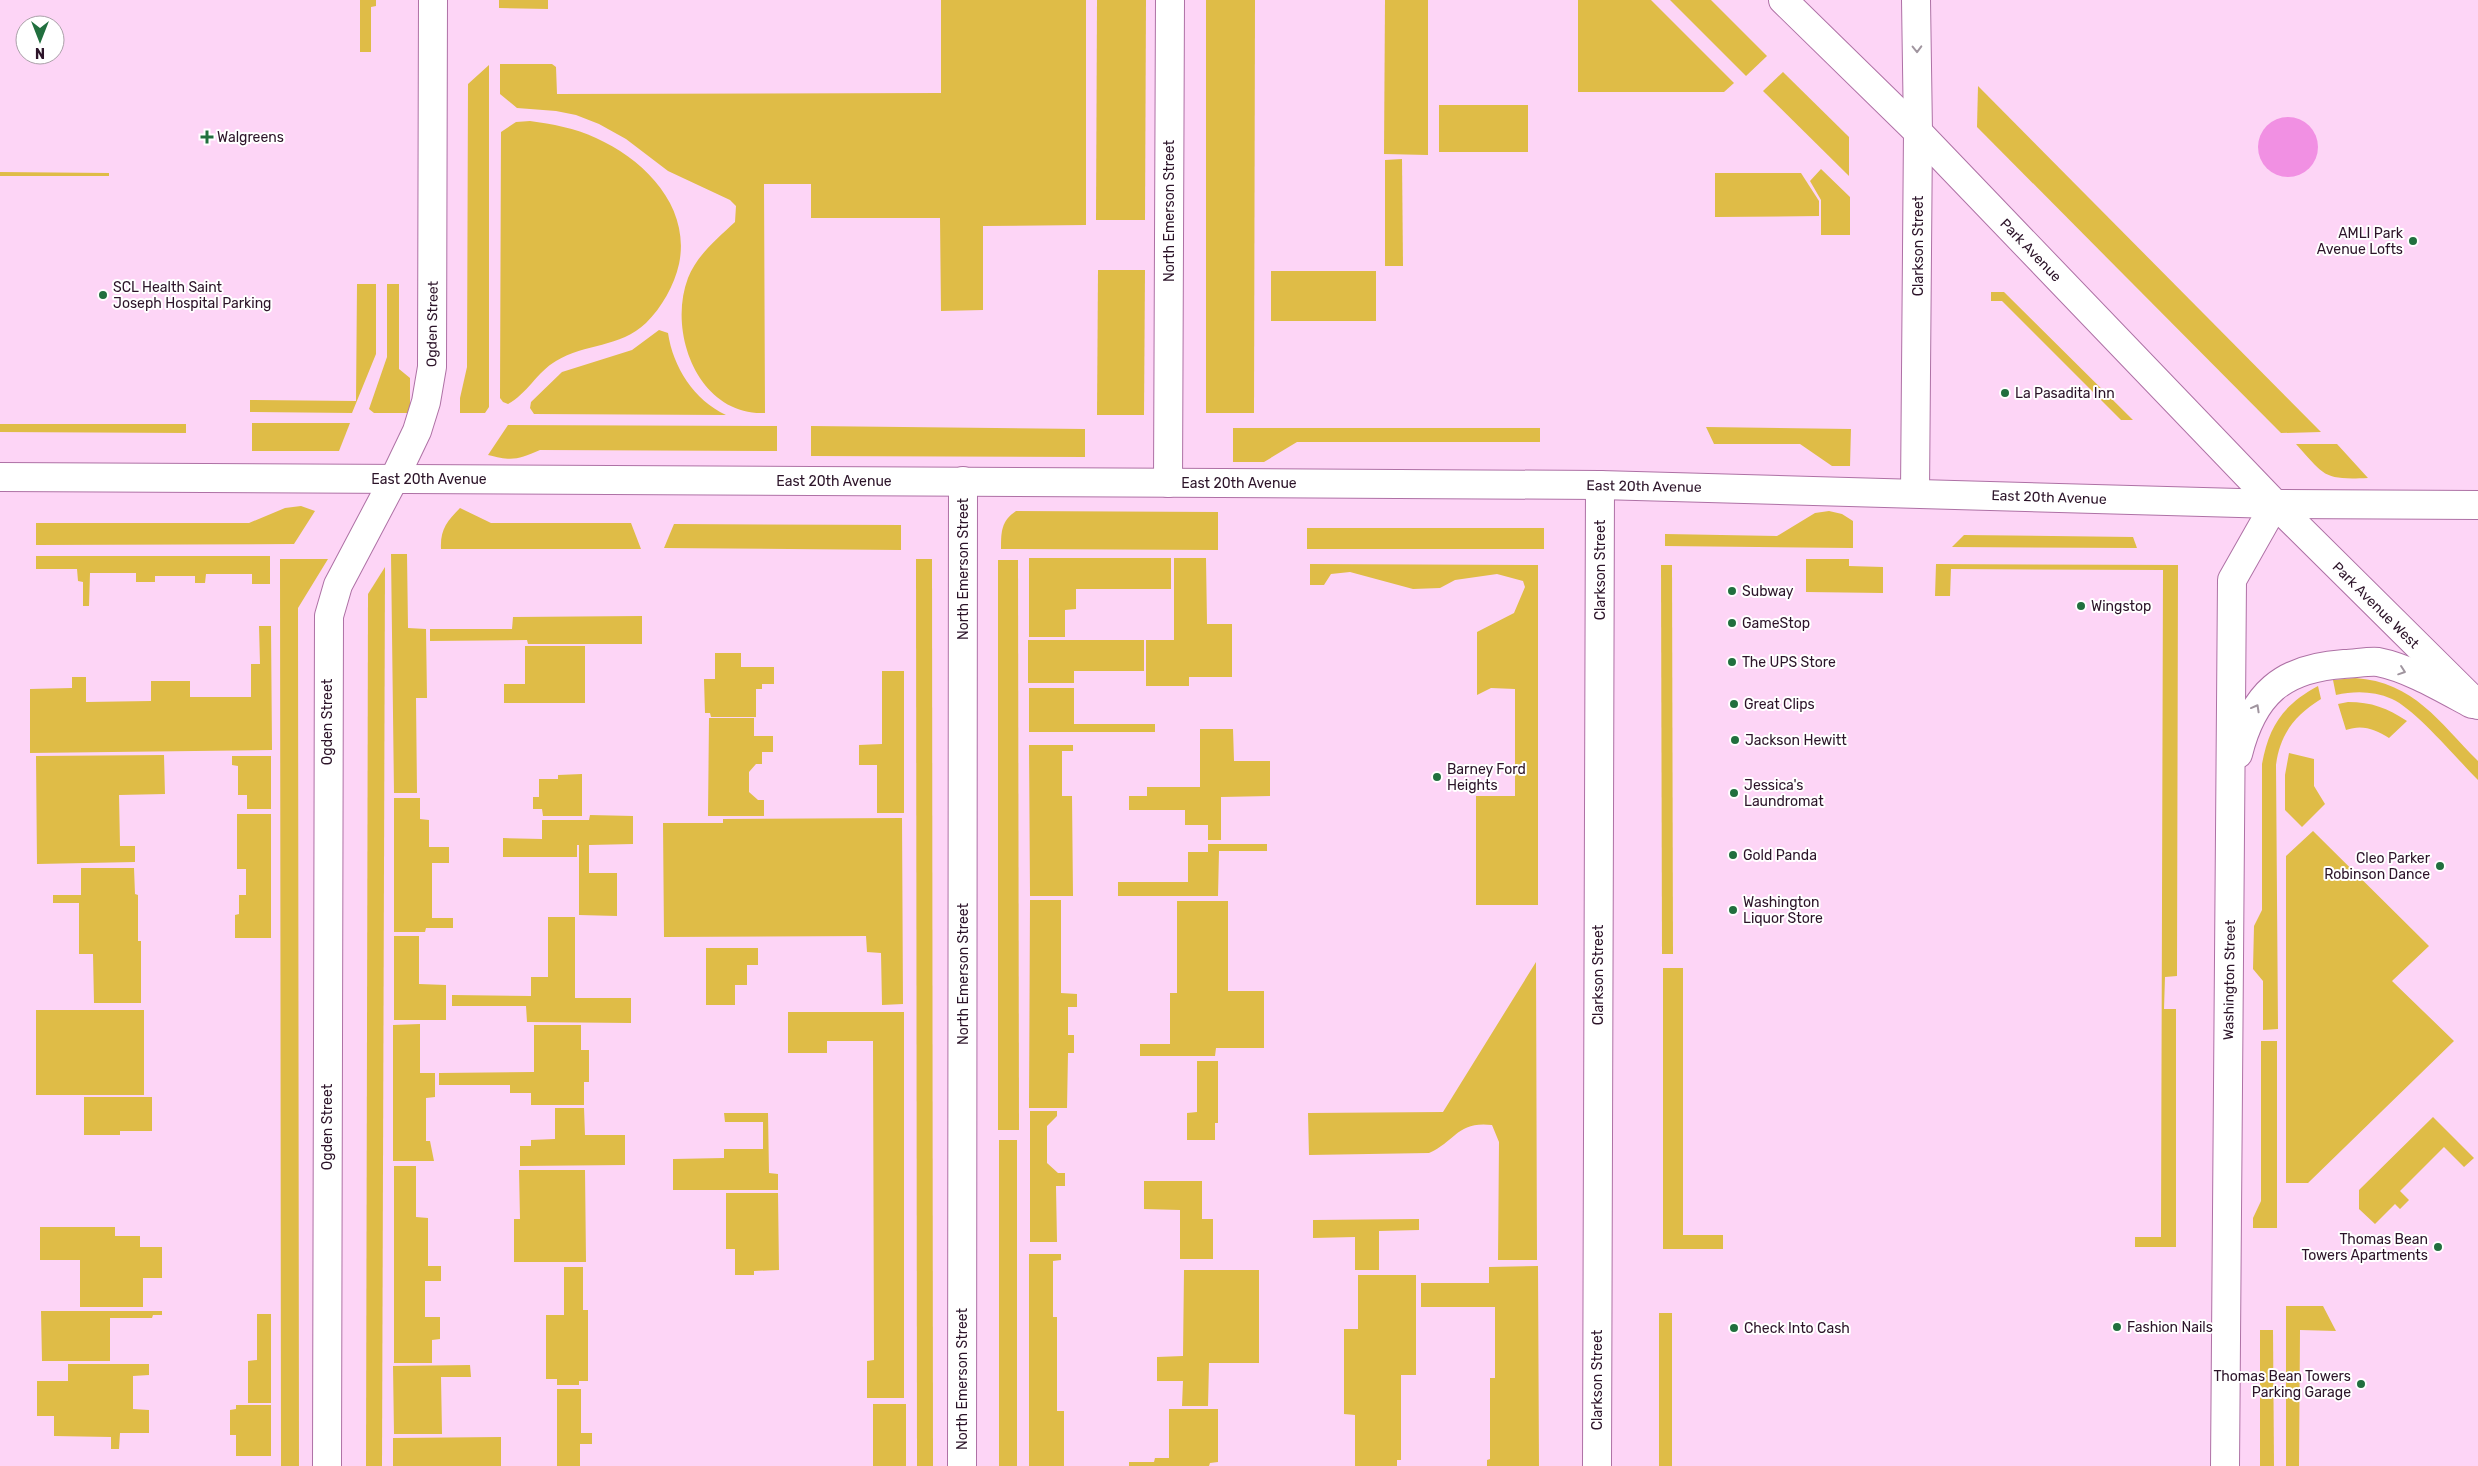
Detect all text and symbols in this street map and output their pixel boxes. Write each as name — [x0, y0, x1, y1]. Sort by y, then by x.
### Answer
north arrow — [15, 15, 65, 65]
text: N — [35, 44, 45, 61]
one-way arrow — [1911, 45, 1922, 53]
place label: Walgreens — [217, 129, 284, 146]
marker: Walgreens — [201, 131, 213, 143]
street label: North Emerson Street — [1161, 139, 1178, 282]
street label: Clarkson Street — [1910, 195, 1927, 296]
street label: Park Avenue — [1996, 215, 2065, 286]
place label: AMLI Park Avenue Lofts — [2317, 225, 2404, 258]
marker: AMLI Park Avenue Lofts — [2407, 235, 2419, 247]
place label: SCL Health Saint Joseph Hospital Parking — [113, 279, 271, 312]
street label: Ogden Street — [423, 280, 442, 367]
marker: SCL Health Saint Joseph Hospital Parking — [97, 289, 109, 301]
place label: La Pasadita Inn — [2015, 385, 2115, 402]
marker: La Pasadita Inn — [1999, 387, 2011, 399]
street label: East 20th Avenue — [371, 471, 487, 488]
street label: East 20th Avenue — [776, 473, 892, 490]
street label: East 20th Avenue — [1181, 475, 1297, 492]
street label: East 20th Avenue — [1586, 477, 1702, 496]
street label: East 20th Avenue — [1991, 487, 2107, 508]
street label: North Emerson Street — [955, 497, 972, 640]
street label: Clarkson Street — [1592, 519, 1609, 620]
street label: Park Avenue West — [2329, 558, 2423, 653]
place label: Subway — [1742, 583, 1794, 600]
marker: Subway — [1726, 585, 1738, 597]
place label: Wingstop — [2091, 598, 2151, 615]
marker: Wingstop — [2075, 600, 2087, 612]
place label: GameStop — [1742, 615, 1810, 632]
marker: GameStop — [1726, 617, 1738, 629]
place label: The UPS Store — [1742, 654, 1836, 671]
marker: The UPS Store — [1726, 656, 1738, 668]
one-way arrow — [2397, 665, 2406, 675]
street label: Ogden Street — [319, 678, 336, 765]
place label: Great Clips — [1744, 696, 1815, 713]
marker: Great Clips — [1728, 698, 1740, 710]
one-way arrow — [2250, 704, 2260, 713]
place label: Jackson Hewitt — [1745, 732, 1847, 749]
marker: Jackson Hewitt — [1729, 734, 1741, 746]
place label: Barney Ford Heights — [1447, 761, 1526, 794]
marker: Barney Ford Heights — [1431, 771, 1443, 783]
place label: Jessica's Laundromat — [1744, 777, 1824, 810]
marker: Jessica's Laundromat — [1728, 787, 1740, 799]
place label: Gold Panda — [1743, 847, 1817, 864]
marker: Gold Panda — [1727, 849, 1739, 861]
place label: Cleo Parker Robinson Dance — [2324, 850, 2431, 883]
marker: Cleo Parker Robinson Dance — [2434, 860, 2446, 872]
place label: Washington Liquor Store — [1743, 894, 1823, 927]
street label: North Emerson Street — [955, 902, 972, 1045]
marker: Washington Liquor Store — [1727, 904, 1739, 916]
street label: Washington Street — [2220, 919, 2239, 1040]
street label: Clarkson Street — [1590, 924, 1607, 1025]
street label: Ogden Street — [319, 1083, 336, 1170]
place label: Thomas Bean Towers Apartments — [2301, 1231, 2428, 1264]
marker: Thomas Bean Towers Apartments — [2432, 1241, 2444, 1253]
street label: North Emerson Street — [954, 1307, 971, 1450]
place label: Fashion Nails — [2127, 1319, 2213, 1336]
place label: Check Into Cash — [1744, 1320, 1850, 1337]
marker: Fashion Nails — [2111, 1321, 2123, 1333]
marker: Check Into Cash — [1728, 1322, 1740, 1334]
street label: Clarkson Street — [1589, 1329, 1606, 1430]
place label: Thomas Bean Towers Parking Garage — [2213, 1368, 2351, 1401]
marker: Thomas Bean Towers Parking Garage — [2355, 1378, 2367, 1390]

